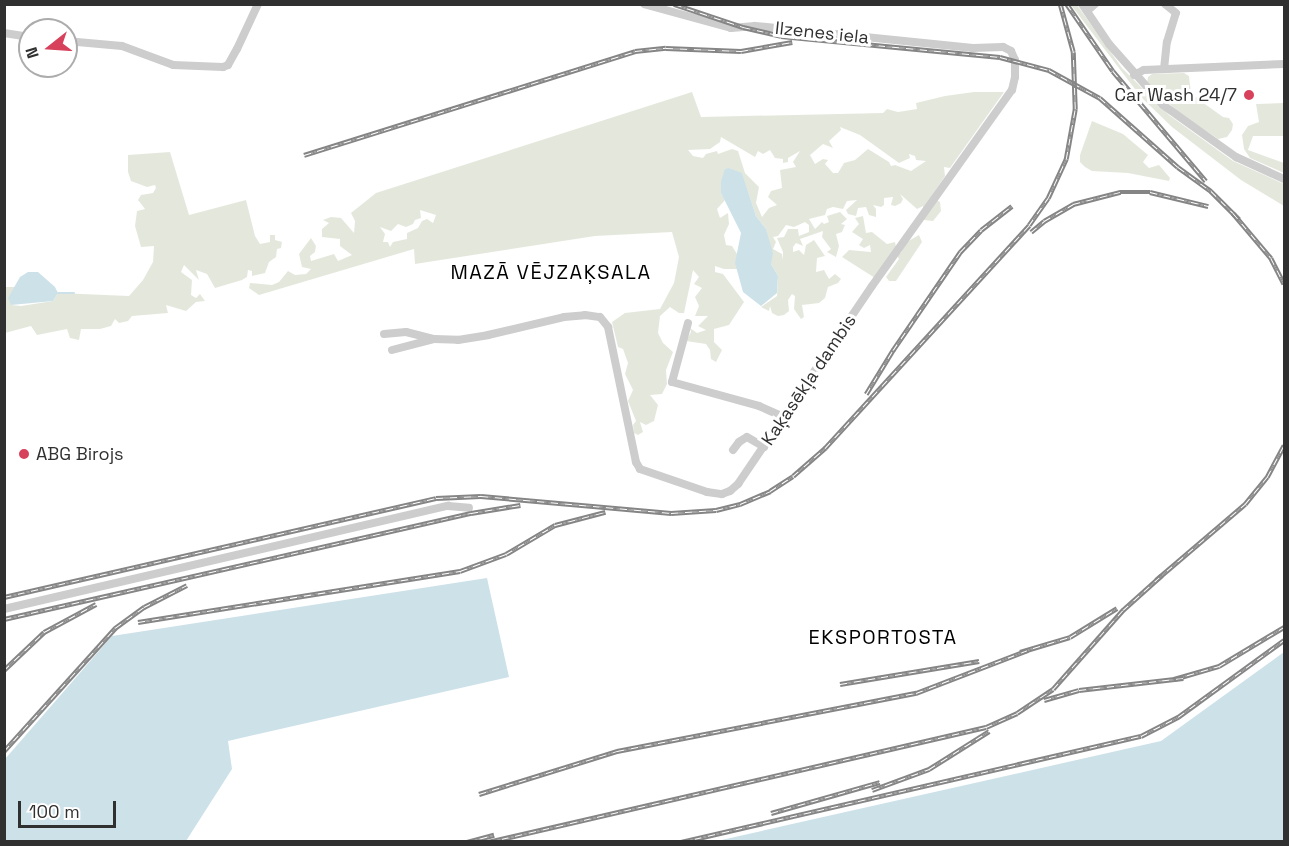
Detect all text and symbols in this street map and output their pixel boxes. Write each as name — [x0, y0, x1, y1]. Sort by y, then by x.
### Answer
street label: Ilzenes iela — [774, 17, 870, 49]
north arrow — [18, 18, 78, 78]
text: N — [21, 45, 44, 61]
place label: Car Wash 24/7 — [1114, 84, 1237, 106]
marker: Car Wash 24/7 — [1242, 88, 1256, 102]
district label: MAZĀ VĒJZAĶSALA — [450, 260, 652, 284]
street label: Kaķasēkļa dambis — [757, 310, 861, 450]
place label: ABG Birojs — [36, 443, 124, 465]
marker: ABG Birojs — [17, 447, 31, 461]
district label: EKSPORTOSTA — [809, 625, 957, 649]
scale bar — [21, 789, 118, 827]
text: 100 m — [29, 800, 80, 823]

